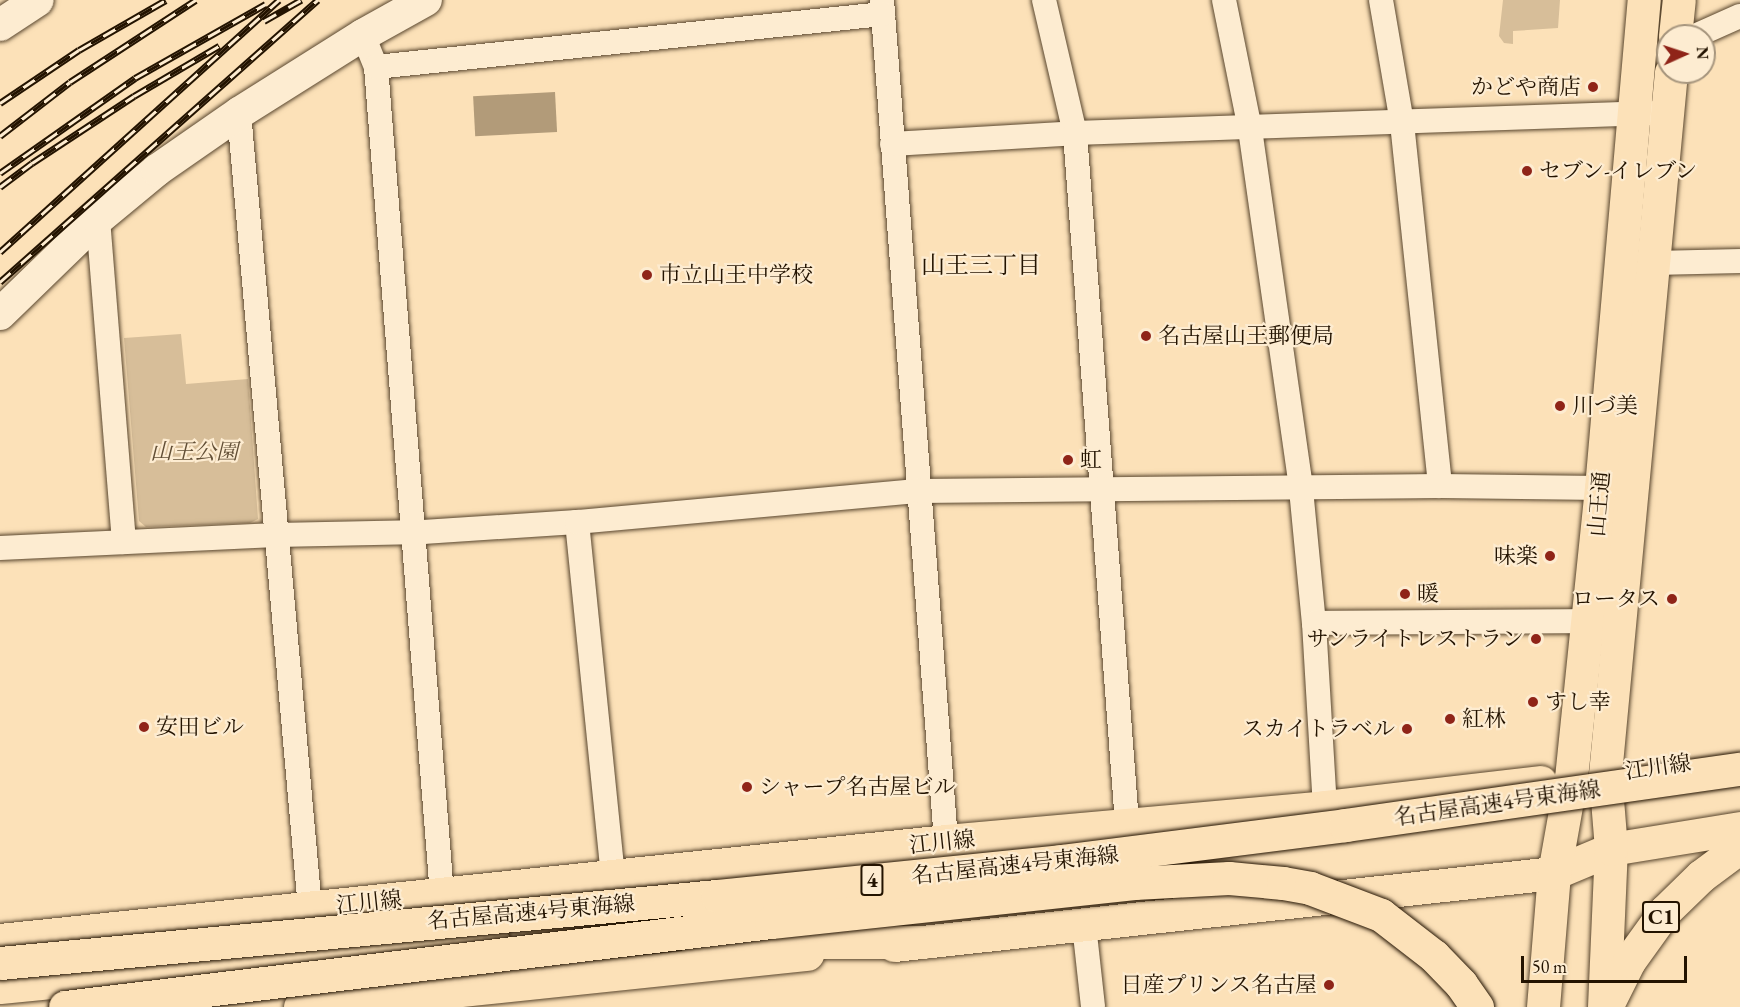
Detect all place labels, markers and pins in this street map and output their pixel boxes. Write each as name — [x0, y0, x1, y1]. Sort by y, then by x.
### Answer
place label: かどや商店 — [1471, 74, 1581, 100]
marker: かどや商店 — [1586, 80, 1600, 94]
place label: セブン-イレブン — [1539, 158, 1699, 184]
marker: セブン-イレブン — [1520, 164, 1534, 178]
place label: 市立山王中学校 — [659, 262, 813, 288]
marker: 市立山王中学校 — [640, 268, 654, 282]
place label: 名古屋山王郵便局 — [1158, 323, 1334, 349]
marker: 名古屋山王郵便局 — [1139, 329, 1153, 343]
place label: 川づ美 — [1572, 393, 1638, 419]
marker: 川づ美 — [1553, 399, 1567, 413]
place label: 虹 — [1080, 447, 1102, 473]
marker: 虹 — [1061, 453, 1075, 467]
place label: 味楽 — [1494, 543, 1538, 569]
marker: 味楽 — [1543, 549, 1557, 563]
place label: 暖 — [1417, 581, 1439, 607]
place label: ロータス — [1572, 586, 1660, 612]
marker: 暖 — [1398, 587, 1412, 601]
marker: ロータス — [1665, 592, 1679, 606]
place label: サンライトレストラン — [1304, 626, 1524, 652]
marker: サンライトレストラン — [1529, 632, 1543, 646]
place label: すし幸 — [1545, 689, 1611, 715]
marker: すし幸 — [1526, 695, 1540, 709]
place label: 紅林 — [1462, 706, 1506, 732]
marker: 紅林 — [1443, 712, 1457, 726]
place label: 安田ビル — [156, 714, 244, 740]
place label: スカイトラベル — [1241, 716, 1395, 742]
marker: 安田ビル — [137, 720, 151, 734]
marker: スカイトラベル — [1400, 722, 1414, 736]
place label: シャープ名古屋ビル — [759, 774, 957, 800]
marker: シャープ名古屋ビル — [740, 780, 754, 794]
place label: 日産プリンス名古屋 — [1119, 972, 1317, 998]
marker: 日産プリンス名古屋 — [1322, 978, 1336, 992]

